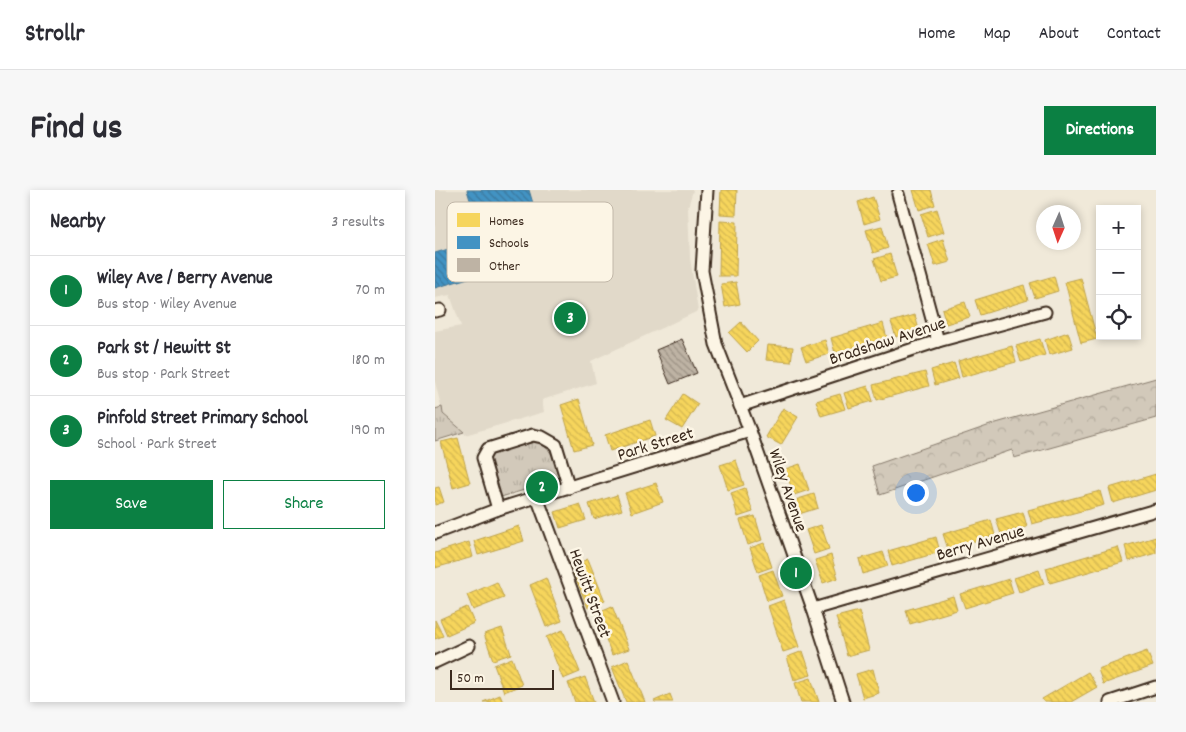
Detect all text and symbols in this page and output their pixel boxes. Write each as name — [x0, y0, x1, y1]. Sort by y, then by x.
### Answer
text: Strollr — [25, 18, 84, 52]
text: Home — [918, 22, 955, 47]
text: Map — [983, 22, 1011, 47]
text: About — [1039, 22, 1079, 47]
text: Contact — [1107, 22, 1161, 47]
text: Find us — [30, 105, 122, 155]
button: Directions — [1044, 106, 1156, 155]
legend — [447, 202, 613, 282]
north arrow — [1036, 205, 1081, 250]
map controls — [1096, 205, 1141, 340]
button: + — [1096, 205, 1141, 250]
text: Nearby — [50, 208, 105, 238]
text: 3 results — [331, 211, 385, 234]
text: Homes — [489, 212, 524, 232]
text: Schools — [489, 234, 529, 254]
button: − — [1096, 250, 1141, 295]
text: Other — [489, 257, 521, 277]
text: Wiley Ave / Berry Avenue — [97, 266, 273, 293]
text: 1 — [64, 279, 68, 302]
text: 70 m — [355, 279, 385, 302]
text: Bus stop · Wiley Avenue — [97, 293, 237, 316]
button: locate — [1096, 295, 1141, 340]
pin: 3 — [554, 299, 586, 337]
street label: Bradshaw Avenue — [826, 312, 949, 373]
text: Park St / Hewitt St — [97, 336, 231, 363]
text: 2 — [63, 349, 70, 372]
text: 180 m — [352, 349, 385, 372]
text: Bus stop · Park Street — [97, 363, 230, 386]
text: Pinfold Street Primary School — [97, 406, 308, 433]
text: 3 — [62, 419, 70, 442]
text: 190 m — [351, 419, 385, 442]
street label: Park Street — [615, 422, 697, 469]
text: School · Park Street — [97, 433, 217, 456]
street label: Wiley Avenue — [761, 446, 813, 536]
pin: 2 — [526, 468, 558, 506]
button: Save — [50, 480, 213, 529]
button: Share — [223, 480, 385, 529]
your location — [903, 480, 929, 506]
street label: Berry Avenue — [934, 520, 1028, 569]
street label: Hewitt Street — [561, 546, 616, 642]
pin: 1 — [780, 554, 812, 592]
scale bar — [450, 667, 554, 690]
text: 50 m — [457, 669, 484, 689]

